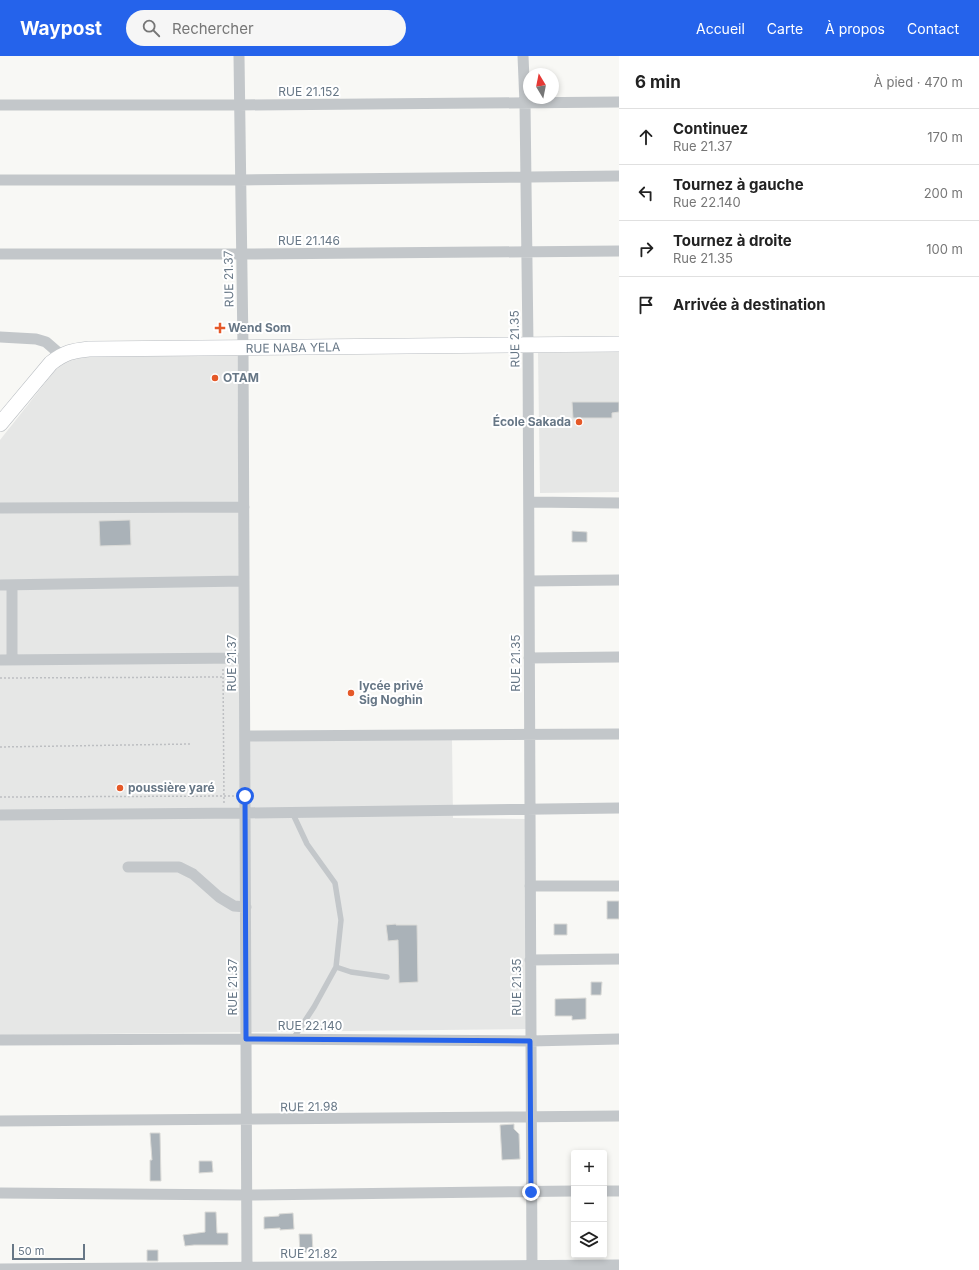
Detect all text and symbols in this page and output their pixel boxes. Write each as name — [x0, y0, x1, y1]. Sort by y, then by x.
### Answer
search box — [126, 10, 406, 46]
text: Waypost — [20, 17, 102, 40]
icon: search — [140, 17, 162, 39]
text: Rechercher — [172, 19, 254, 38]
text: Accueil — [696, 20, 745, 37]
text: Carte — [767, 20, 803, 37]
text: À propos — [825, 20, 885, 37]
text: Contact — [907, 20, 959, 37]
north arrow — [523, 68, 559, 104]
text: 6 min — [635, 72, 681, 92]
text: À pied · 470 m — [874, 74, 963, 90]
street label: RUE 21.152 — [278, 84, 340, 99]
text: Continuez — [673, 119, 748, 138]
icon: ahead — [635, 126, 657, 148]
text: 170 m — [927, 129, 963, 145]
text: Rue 21.37 — [673, 138, 732, 154]
text: Tournez à gauche — [673, 175, 804, 194]
icon: left — [635, 182, 657, 204]
text: 200 m — [924, 185, 963, 201]
text: Rue 22.140 — [673, 194, 741, 210]
text: Tournez à droite — [673, 231, 792, 250]
street label: RUE 21.146 — [278, 233, 340, 248]
icon: right — [635, 238, 657, 260]
text: 100 m — [926, 241, 963, 257]
street label: RUE 21.37 — [221, 250, 236, 308]
text: Rue 21.35 — [673, 250, 733, 266]
icon: arrive — [635, 294, 657, 316]
text: Arrivée à destination — [673, 295, 826, 314]
street label: RUE 21.35 — [507, 310, 522, 368]
place label: Wend Som — [228, 320, 291, 335]
marker: Wend Som — [215, 323, 225, 333]
street label: RUE NABA YELA — [246, 339, 340, 356]
place label: OTAM — [223, 370, 259, 385]
marker: OTAM — [210, 373, 220, 383]
place label: École Sakada — [493, 414, 571, 429]
marker: École Sakada — [574, 417, 584, 427]
street label: RUE 21.37 — [224, 634, 239, 691]
street label: RUE 21.35 — [508, 634, 523, 692]
place label: lycée privé Sig Noghin — [359, 678, 424, 707]
marker: lycée privé Sig Noghin — [346, 688, 356, 698]
place label: poussière yaré — [128, 780, 215, 795]
marker: poussière yaré — [115, 783, 125, 793]
route start — [236, 787, 254, 805]
street label: RUE 21.37 — [225, 958, 240, 1015]
street label: RUE 21.35 — [509, 958, 524, 1016]
street label: RUE 22.140 — [278, 1018, 342, 1033]
street label: RUE 21.98 — [280, 1098, 338, 1115]
map controls — [571, 1150, 607, 1258]
button: + — [571, 1150, 607, 1186]
route end — [522, 1183, 540, 1201]
button: − — [571, 1186, 607, 1222]
button: layers — [571, 1222, 607, 1258]
scale bar — [12, 1242, 85, 1261]
text: 50 m — [18, 1244, 44, 1258]
street label: RUE 21.82 — [280, 1246, 338, 1261]

